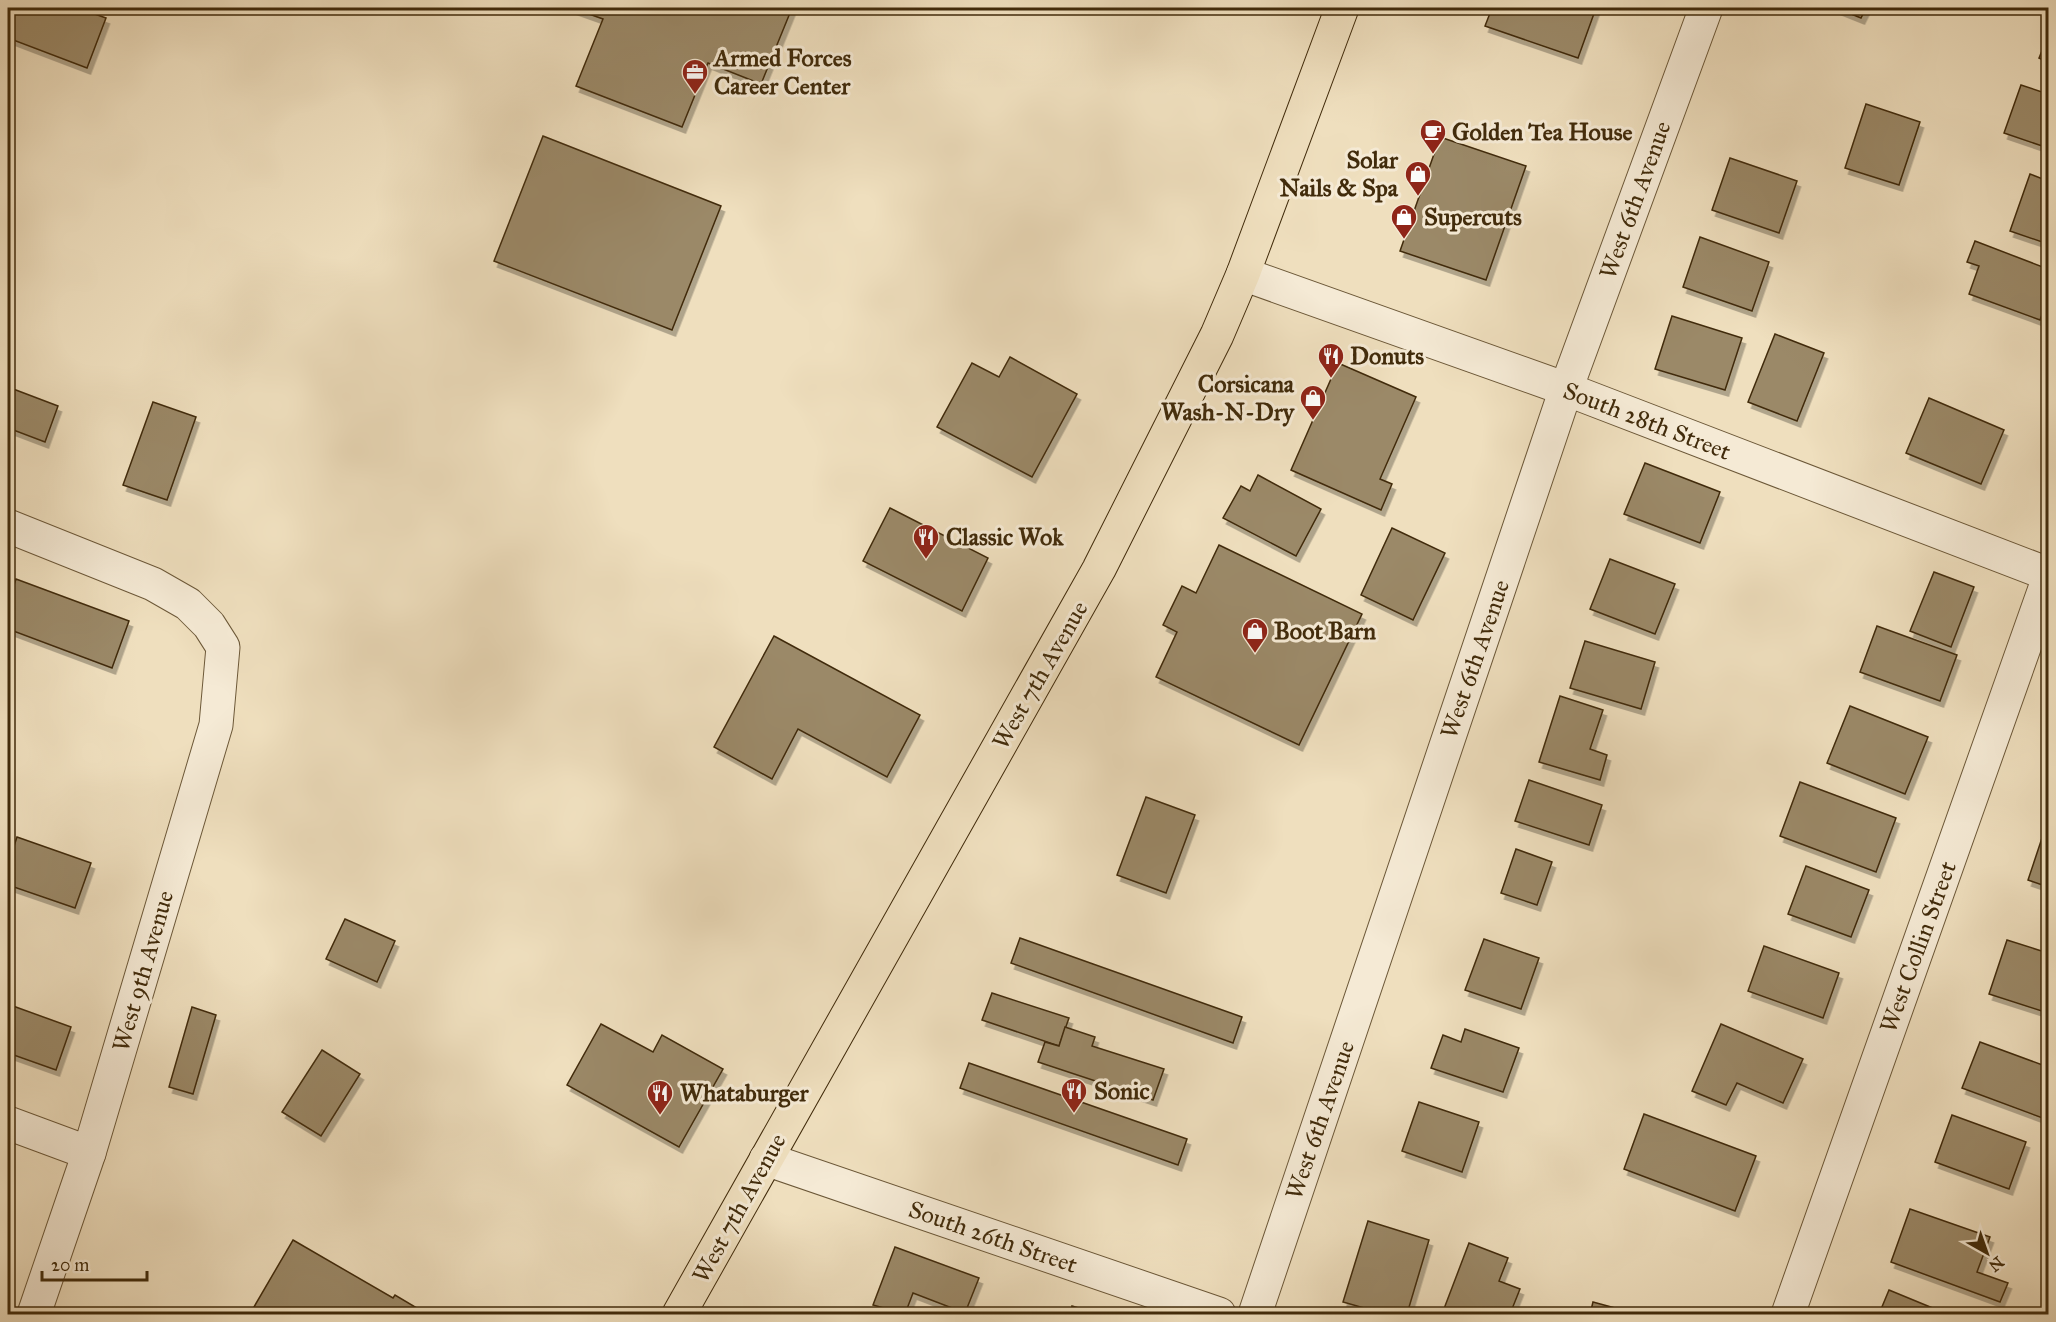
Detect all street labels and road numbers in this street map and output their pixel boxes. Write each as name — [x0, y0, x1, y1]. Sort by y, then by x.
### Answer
street label: West 6th Avenue — [1593, 117, 1677, 283]
street label: South 28th Street — [1559, 375, 1736, 467]
street label: West 6th Avenue — [1434, 576, 1516, 742]
street label: West 7th Avenue — [985, 596, 1095, 754]
street label: West Collin Street — [1873, 857, 1963, 1037]
street label: West 9th Avenue — [106, 887, 180, 1055]
street label: West 6th Avenue — [1279, 1037, 1361, 1203]
street label: West 7th Avenue — [686, 1128, 792, 1288]
street label: South 26th Street — [905, 1194, 1082, 1280]

